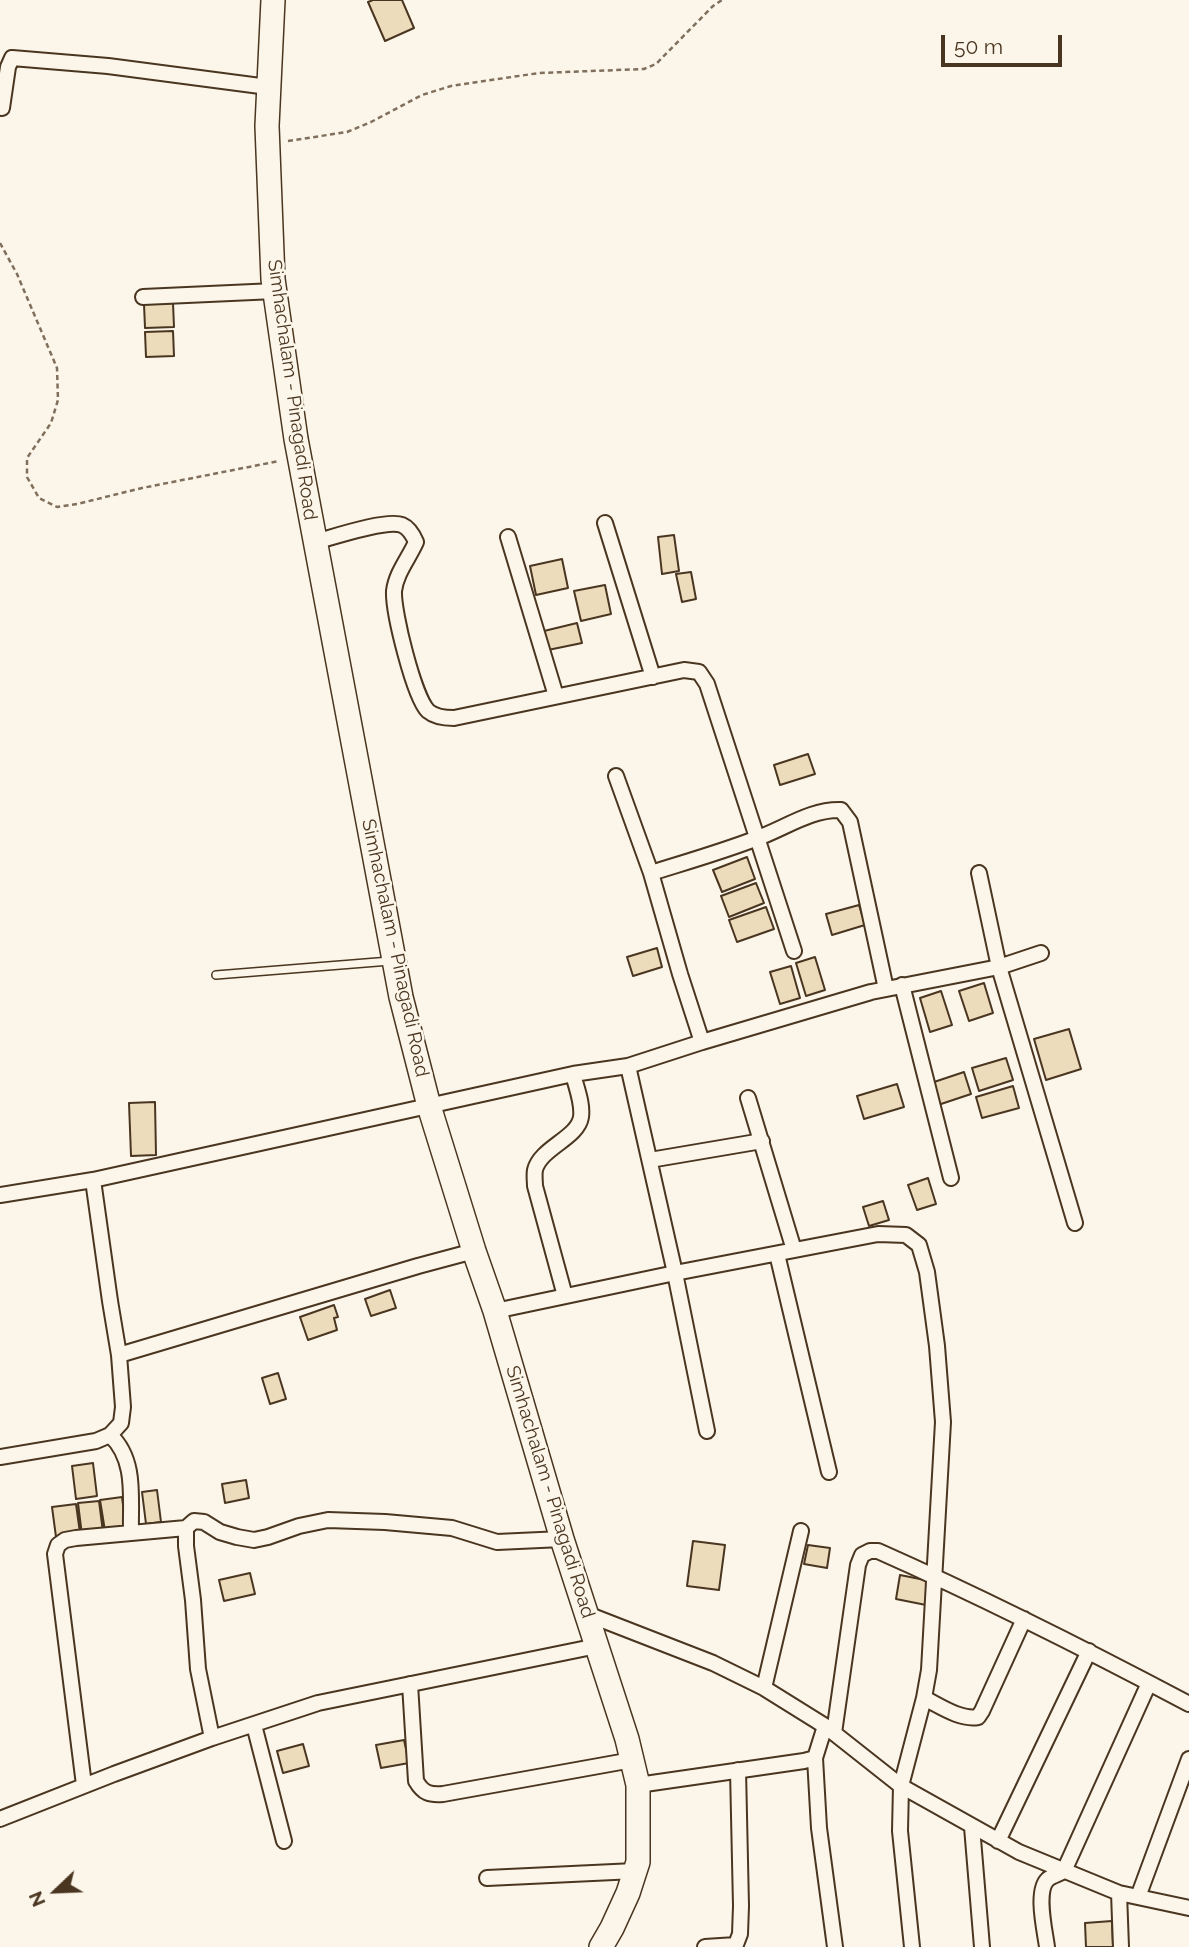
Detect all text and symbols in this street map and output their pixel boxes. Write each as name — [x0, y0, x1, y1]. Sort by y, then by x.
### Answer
scale bar — [944, 21, 1065, 65]
text: 50 m — [954, 34, 1003, 59]
street label: Simhachalam - Pinagadi Road — [262, 258, 322, 522]
street label: Simhachalam - Pinagadi Road — [357, 817, 433, 1079]
street label: Simhachalam - Pinagadi Road — [501, 1363, 599, 1621]
north arrow — [21, 1856, 91, 1926]
text: N — [24, 1888, 50, 1910]

